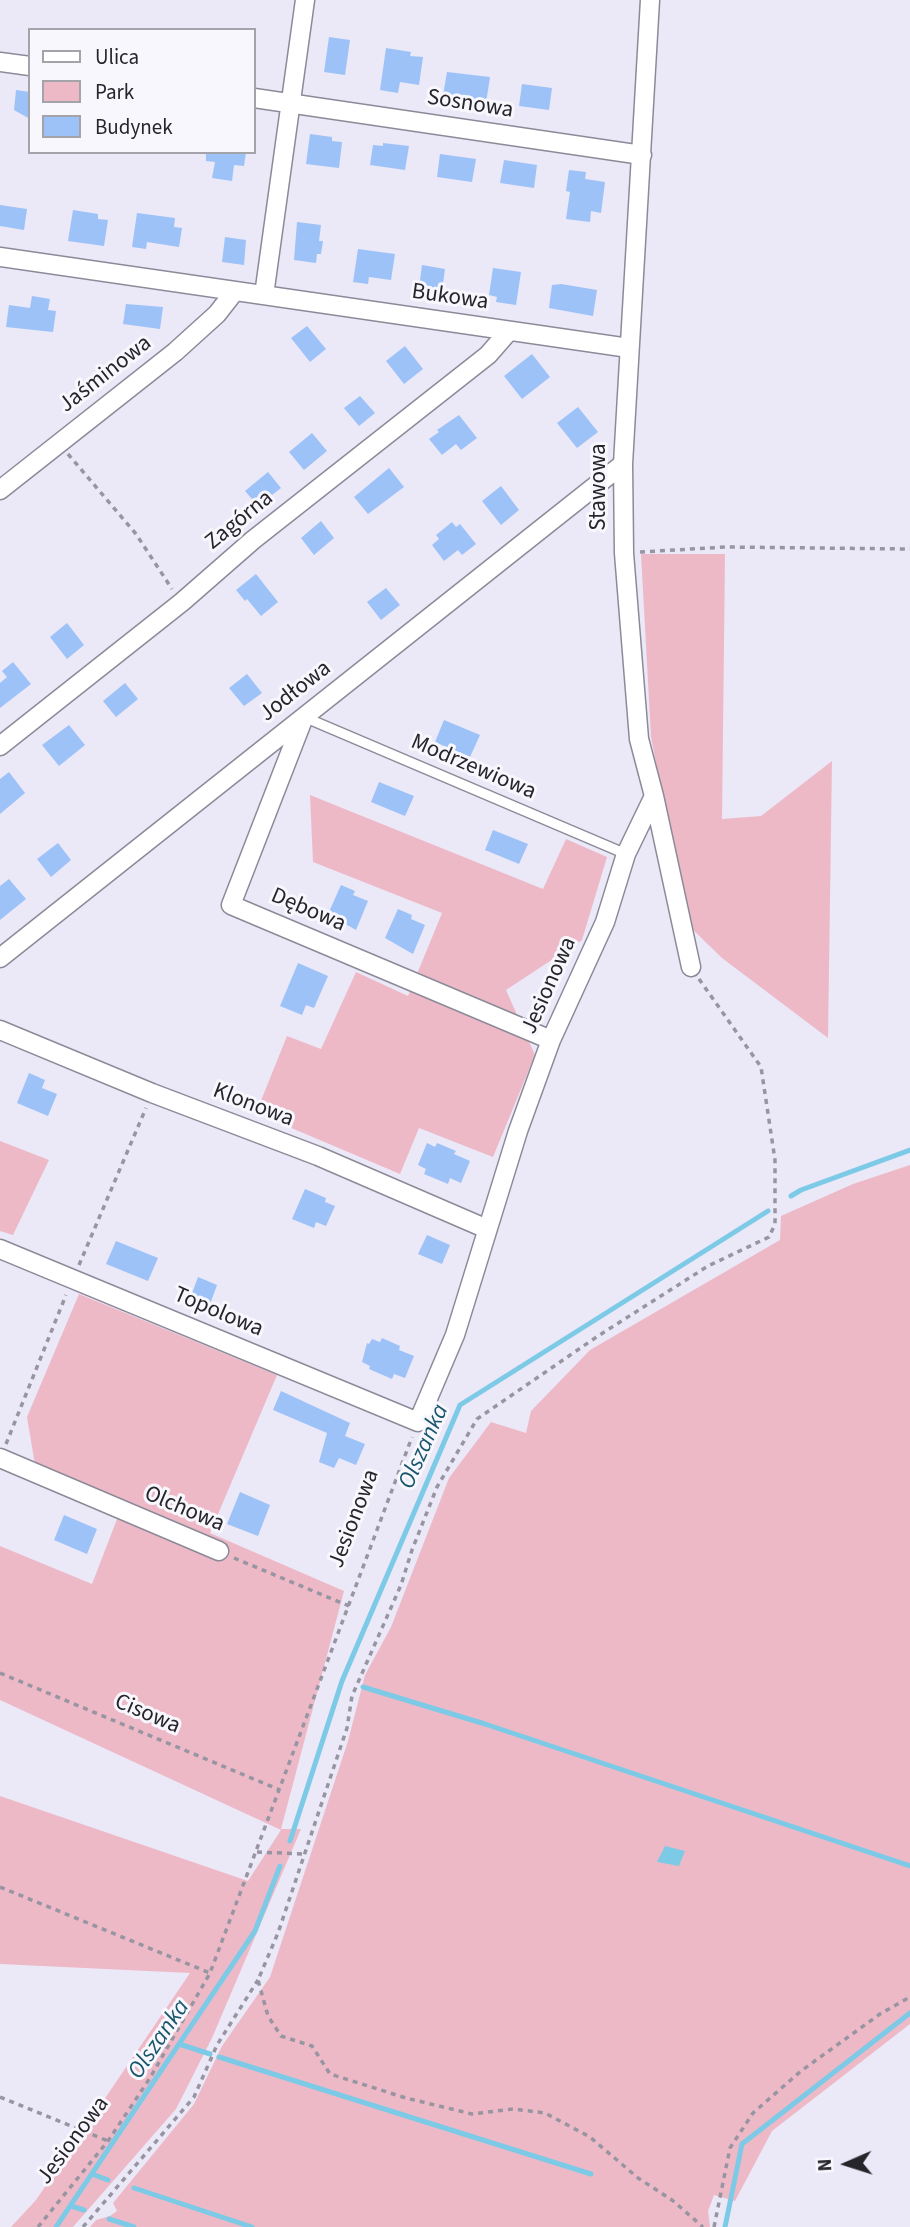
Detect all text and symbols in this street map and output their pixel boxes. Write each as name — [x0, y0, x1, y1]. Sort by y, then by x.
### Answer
legend — [28, 28, 256, 154]
text: Ulica — [95, 42, 139, 72]
text: Park — [95, 77, 134, 107]
street label: Sosnowa — [425, 85, 515, 125]
text: Budynek — [95, 112, 173, 142]
street label: Bukowa — [410, 279, 490, 317]
street label: Jaśminowa — [54, 330, 158, 420]
street label: Stawowa — [586, 443, 614, 531]
street label: Zagórna — [200, 485, 280, 557]
street label: Jodłowa — [255, 655, 337, 729]
street label: Modrzewiowa — [406, 729, 540, 807]
street label: Dębowa — [266, 883, 350, 939]
street label: Jesionowa — [516, 933, 584, 1039]
street label: Klonowa — [209, 1078, 297, 1134]
street label: Topolowa — [169, 1282, 267, 1344]
water label: Olszanka — [394, 1400, 456, 1494]
street label: Jesionowa — [324, 1466, 386, 1572]
street label: Olchowa — [140, 1481, 228, 1539]
street label: Cisowa — [110, 1689, 184, 1741]
water label: Olszanka — [123, 1995, 197, 2085]
street label: Jesionowa — [32, 2092, 116, 2190]
north arrow — [812, 2129, 882, 2199]
text: N — [812, 2158, 839, 2172]

